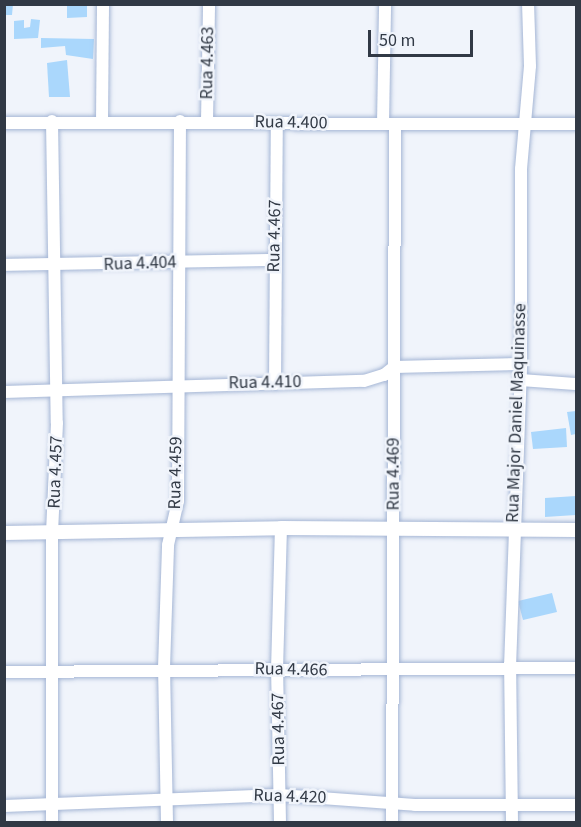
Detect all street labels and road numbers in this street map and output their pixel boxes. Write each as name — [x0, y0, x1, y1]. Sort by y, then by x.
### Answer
street label: Rua 4.463 — [197, 26, 219, 100]
street label: Rua 4.400 — [254, 112, 328, 134]
street label: Rua 4.467 — [264, 199, 286, 273]
street label: Rua 4.404 — [103, 252, 177, 276]
street label: Rua Major Daniel Maquinasse — [502, 303, 532, 523]
street label: Rua 4.410 — [228, 372, 302, 394]
street label: Rua 4.457 — [44, 435, 68, 509]
street label: Rua 4.459 — [165, 436, 187, 510]
street label: Rua 4.469 — [383, 438, 405, 510]
street label: Rua 4.466 — [254, 659, 328, 681]
street label: Rua 4.467 — [268, 692, 290, 766]
street label: Rua 4.420 — [253, 785, 327, 809]

